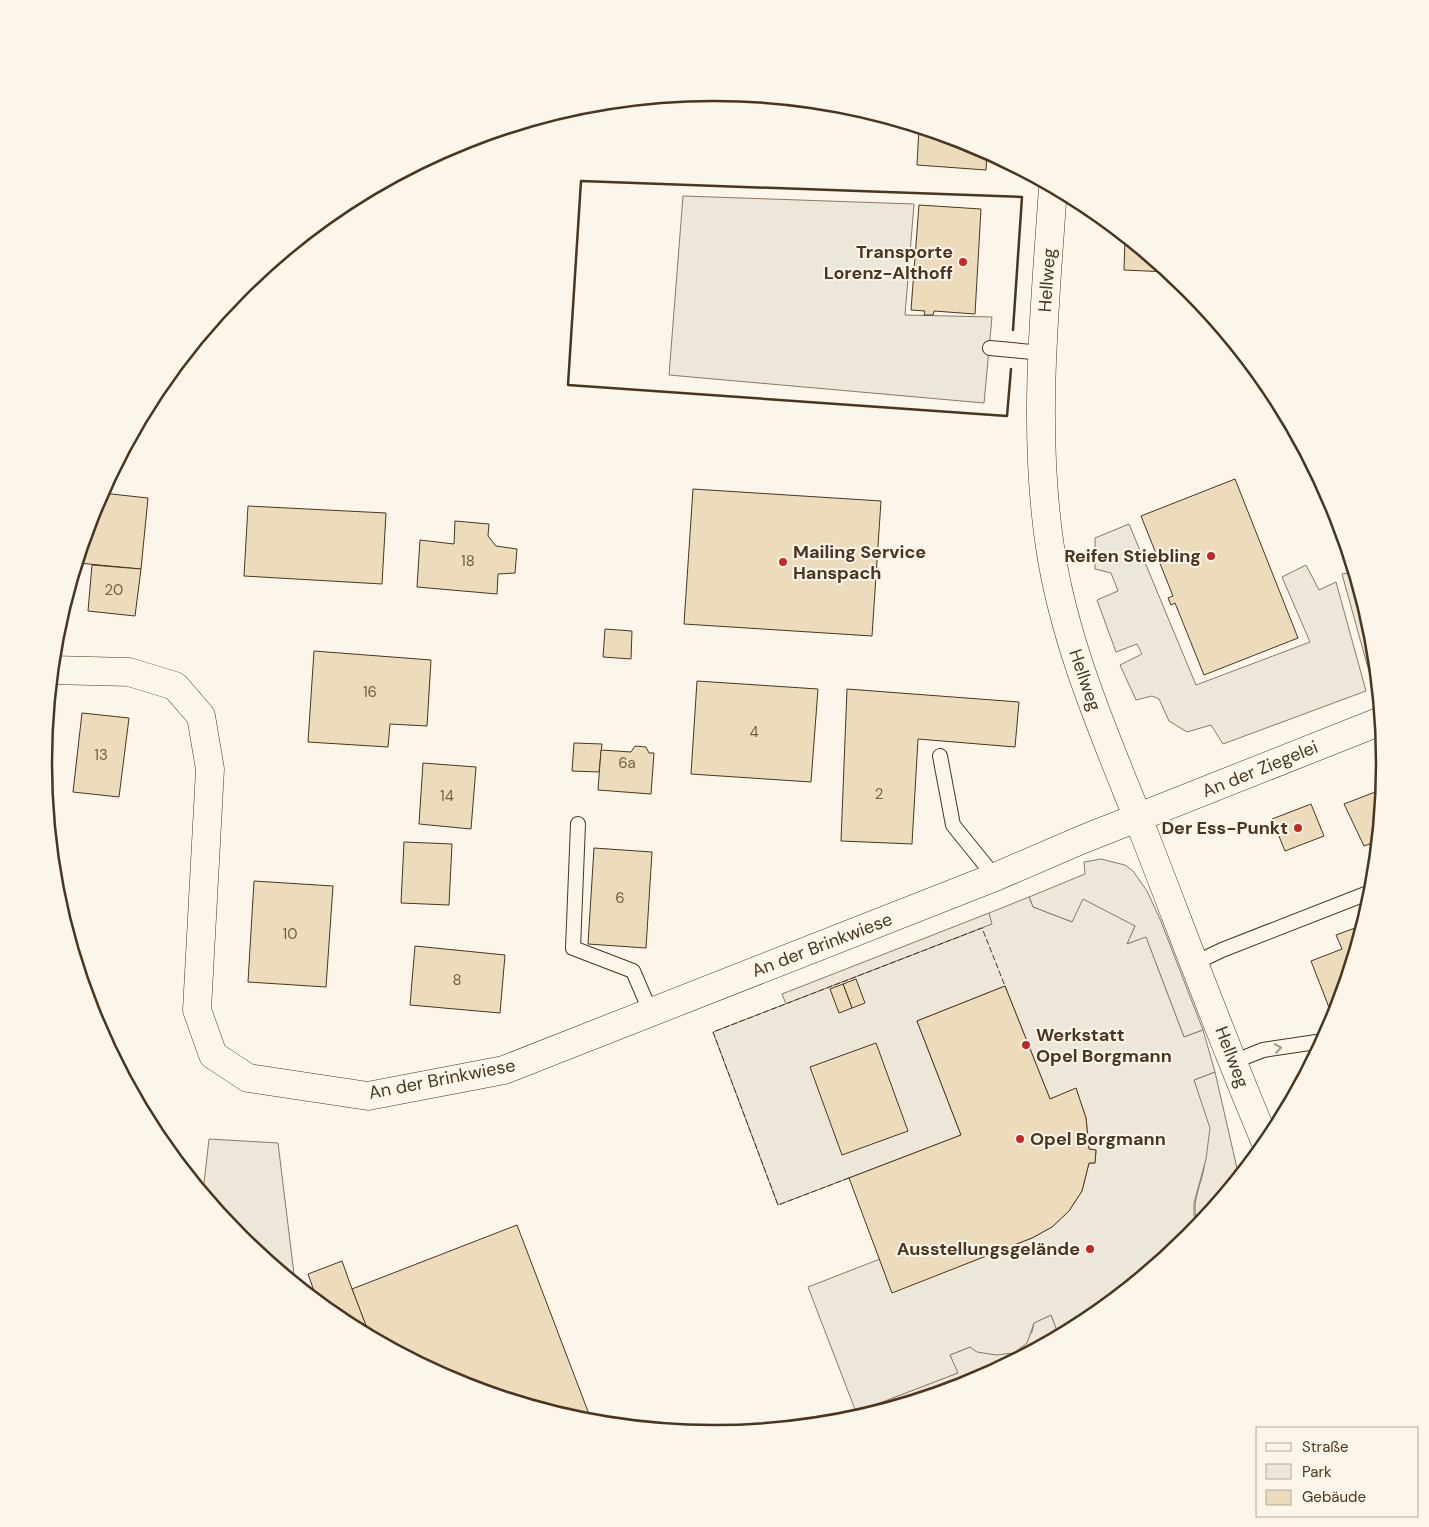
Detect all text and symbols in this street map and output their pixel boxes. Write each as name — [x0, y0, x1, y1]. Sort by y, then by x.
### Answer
place label: Transporte Lorenz-Althoff — [824, 240, 953, 285]
street label: Hellweg — [1033, 247, 1061, 313]
marker: Transporte Lorenz-Althoff — [957, 256, 969, 268]
place label: Mailing Service Hanspach — [793, 540, 926, 585]
place label: Reifen Stiebling — [1064, 544, 1201, 568]
marker: Reifen Stiebling — [1205, 550, 1217, 562]
house number: 18 — [461, 551, 475, 571]
marker: Mailing Service Hanspach — [777, 556, 789, 568]
house number: 20 — [105, 580, 123, 600]
street label: Hellweg — [1063, 646, 1107, 714]
house number: 16 — [363, 682, 377, 702]
house number: 4 — [749, 722, 759, 742]
street label: An der Ziegelei — [1199, 735, 1321, 803]
house number: 13 — [94, 745, 108, 765]
house number: 6a — [618, 753, 636, 773]
house number: 2 — [875, 784, 883, 804]
house number: 14 — [440, 786, 454, 806]
place label: Der Ess-Punkt — [1161, 816, 1288, 840]
marker: Der Ess-Punkt — [1292, 822, 1304, 834]
house number: 6 — [615, 888, 625, 908]
street label: An der Brinkwiese — [748, 907, 896, 983]
house number: 10 — [283, 924, 297, 944]
house number: 8 — [452, 970, 462, 990]
place label: Werkstatt Opel Borgmann — [1036, 1023, 1172, 1068]
street label: Hellweg — [1209, 1023, 1255, 1091]
marker: Werkstatt Opel Borgmann — [1020, 1039, 1032, 1051]
one-way arrow — [1274, 1043, 1282, 1054]
street label: An der Brinkwiese — [367, 1053, 517, 1105]
place label: Opel Borgmann — [1030, 1127, 1166, 1151]
marker: Opel Borgmann — [1014, 1133, 1026, 1145]
place label: Ausstellungsgelände — [897, 1237, 1080, 1261]
marker: Ausstellungsgelände — [1084, 1243, 1096, 1255]
legend — [1256, 1427, 1419, 1517]
text: Straße — [1302, 1437, 1349, 1457]
text: Park — [1302, 1462, 1332, 1482]
text: Gebäude — [1302, 1487, 1366, 1507]

